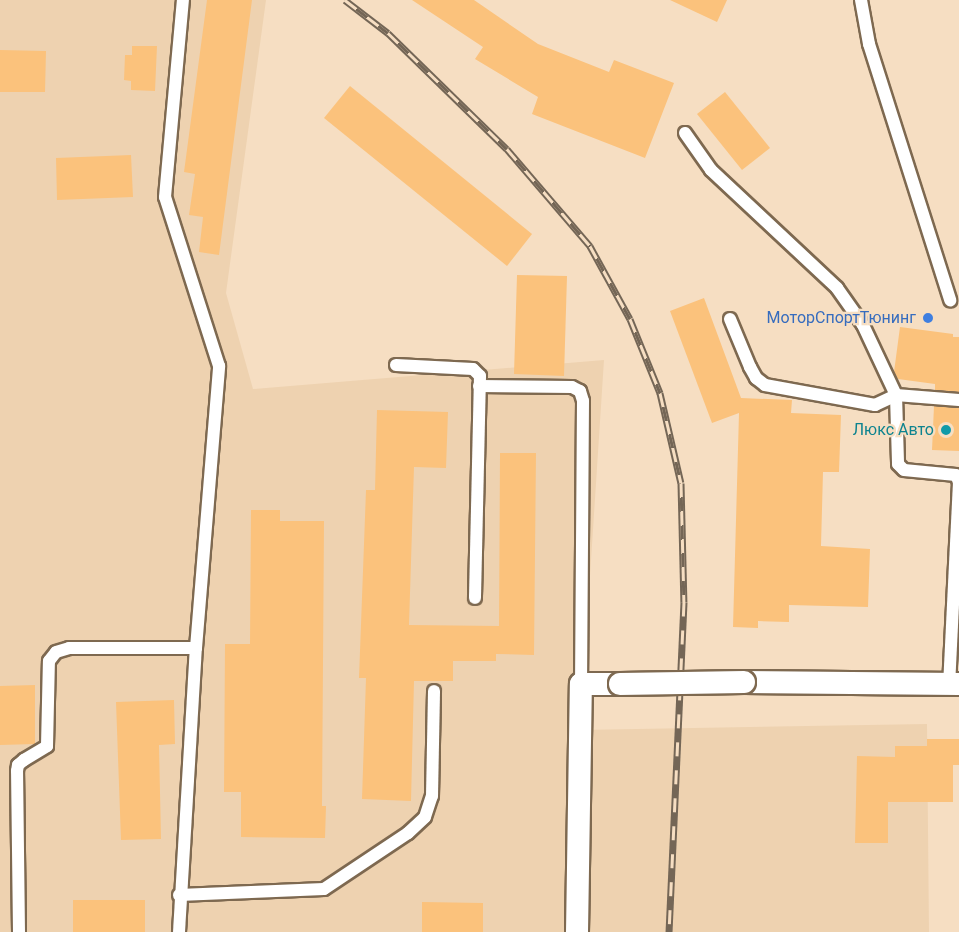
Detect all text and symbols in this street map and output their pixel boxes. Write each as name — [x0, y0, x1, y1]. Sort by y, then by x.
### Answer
place label: МоторСпортТюнинг — [767, 308, 916, 328]
marker: МоторСпортТюнинг — [921, 311, 935, 325]
place label: Люкс Авто — [853, 420, 934, 440]
marker: Люкс Авто — [939, 423, 953, 437]

